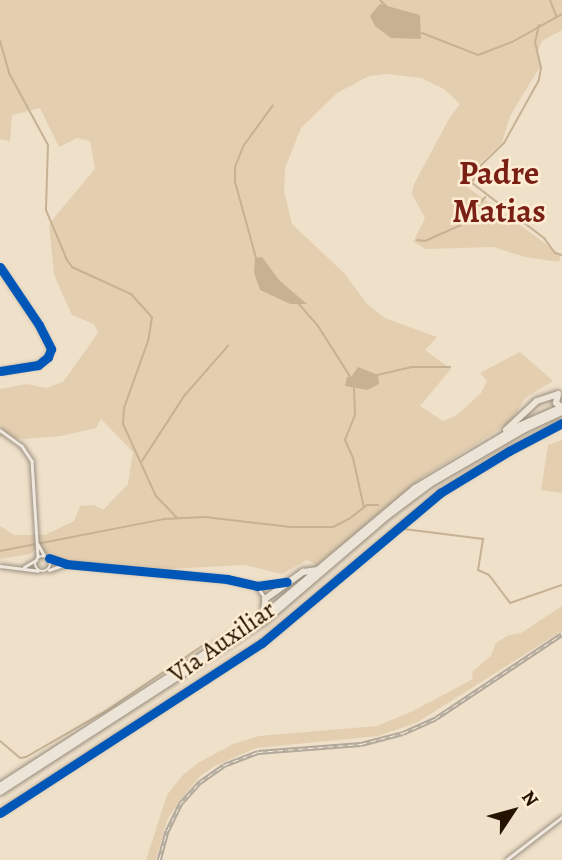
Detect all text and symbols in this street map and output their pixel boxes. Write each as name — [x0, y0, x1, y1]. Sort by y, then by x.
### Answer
district label: Padre Matias — [452, 153, 546, 231]
street label: Via Auxiliar — [162, 594, 282, 690]
north arrow — [478, 776, 548, 846]
text: N — [515, 785, 545, 812]

